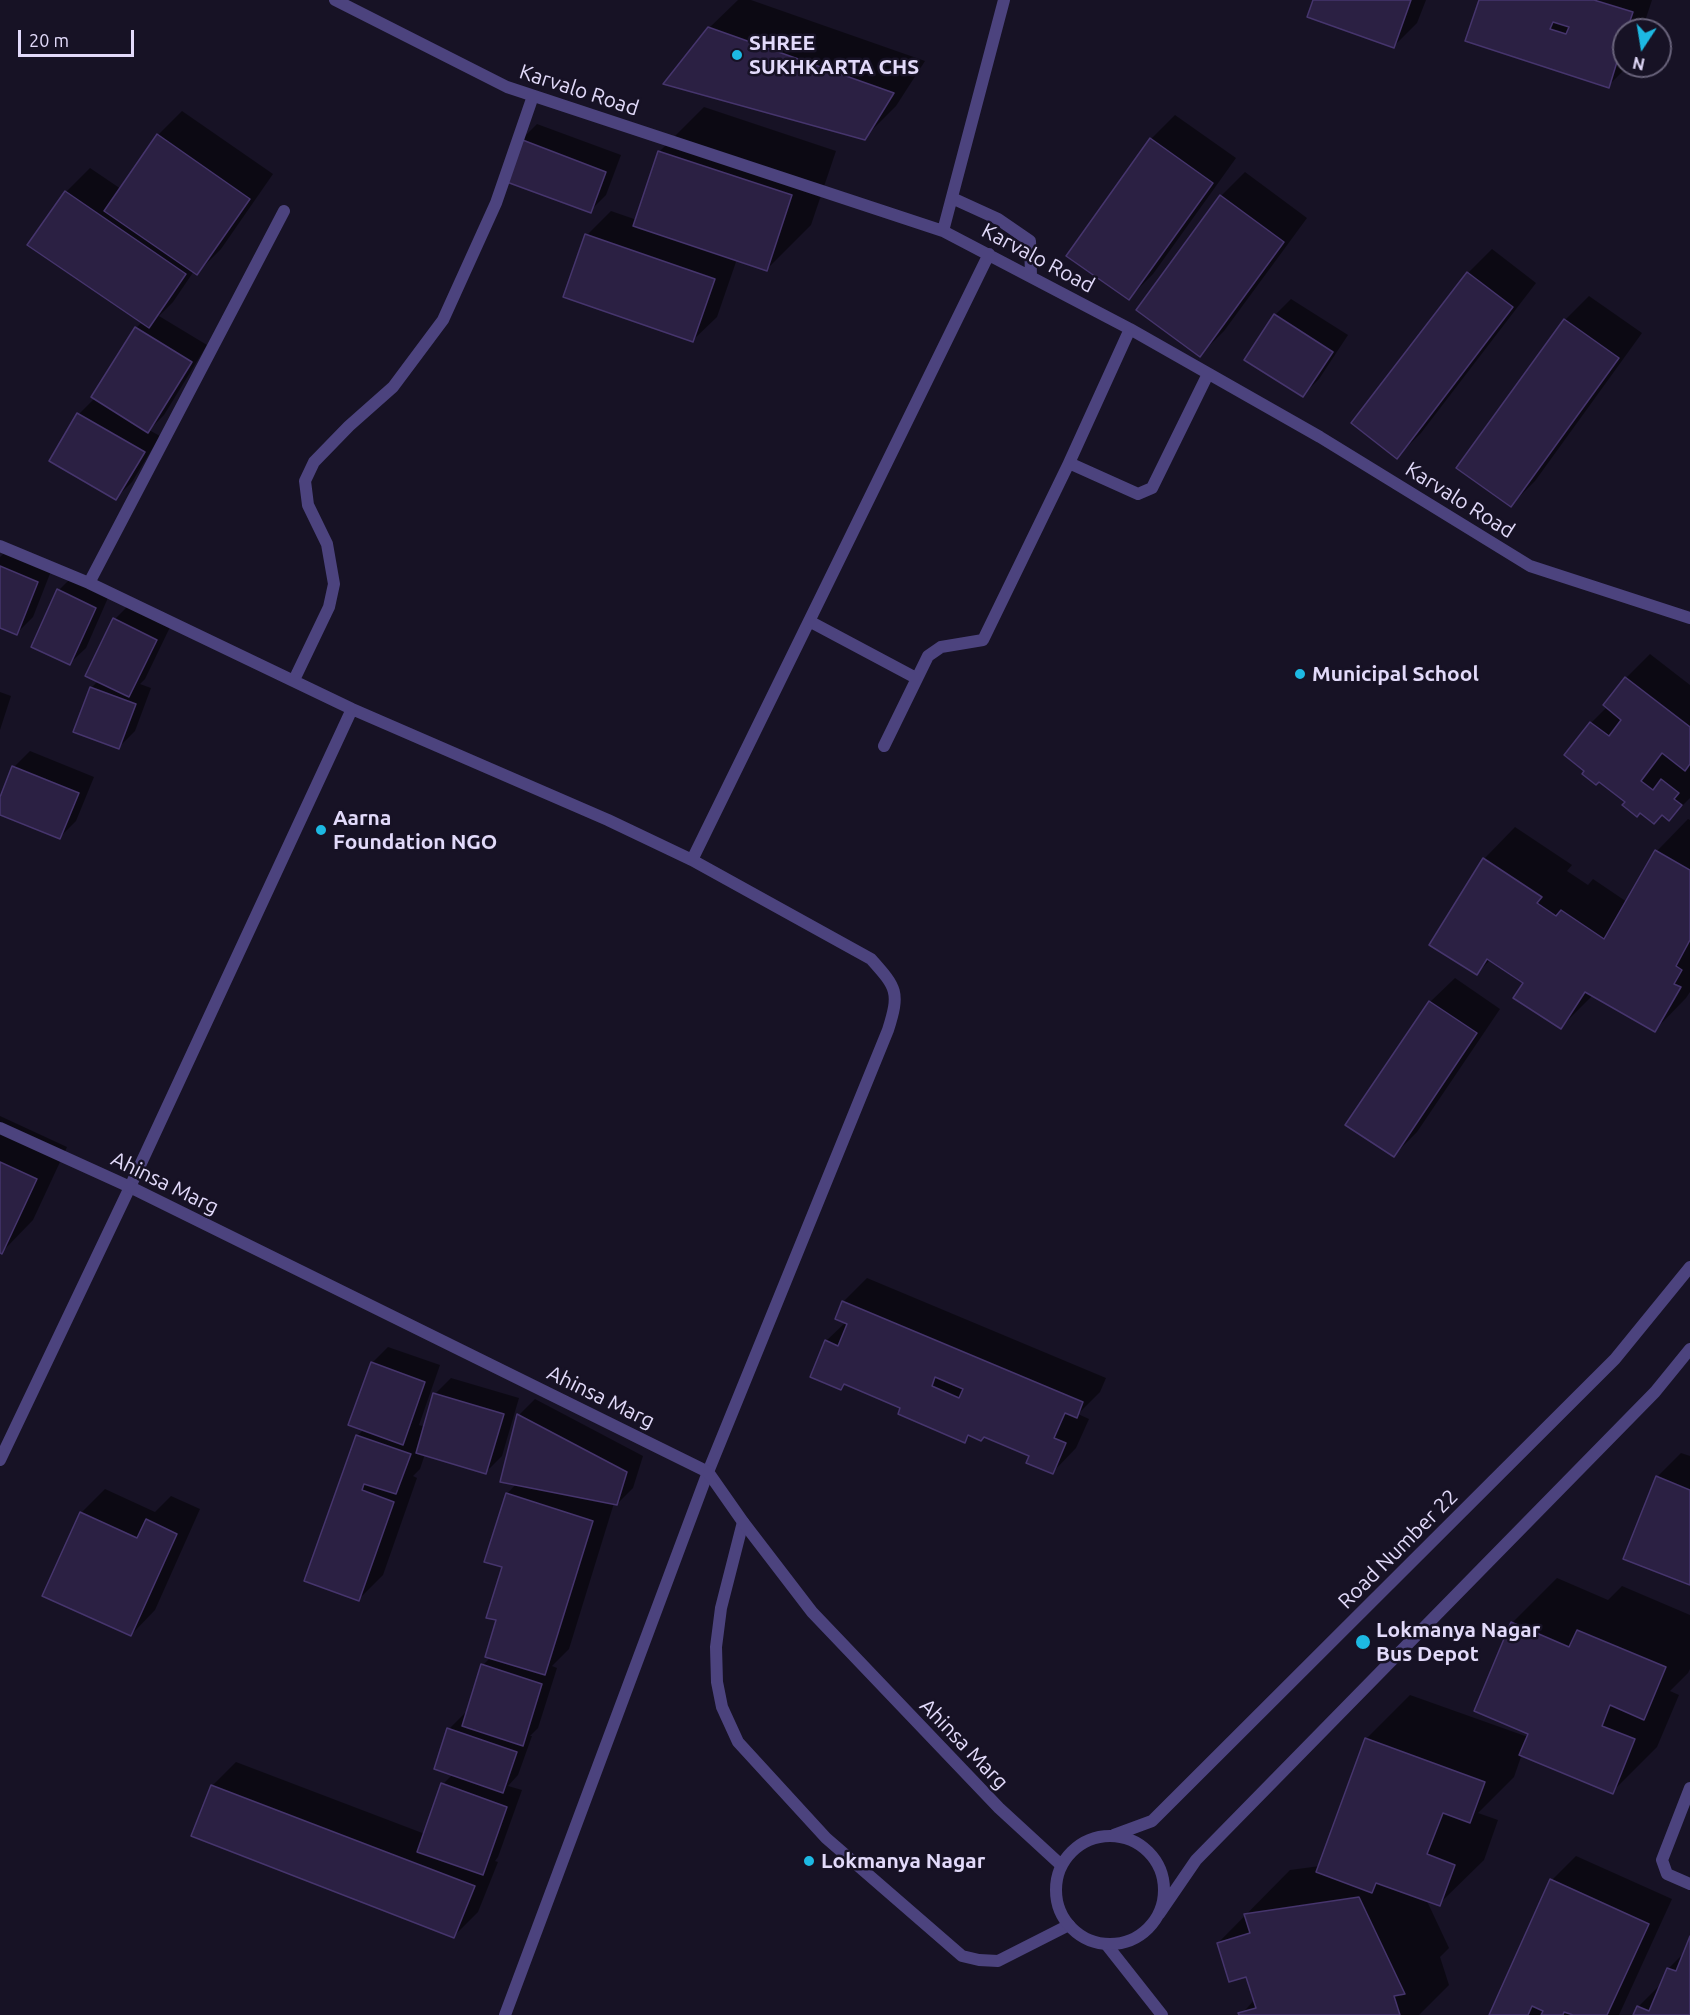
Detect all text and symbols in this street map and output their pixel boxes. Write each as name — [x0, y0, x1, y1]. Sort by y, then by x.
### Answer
scale bar — [21, 18, 136, 56]
north arrow — [1612, 18, 1672, 78]
text: 20 m — [29, 30, 69, 50]
place label: SHREE SUKHKARTA CHS — [749, 30, 919, 80]
marker: SHREE SUKHKARTA CHS — [730, 48, 744, 62]
text: N — [1631, 54, 1646, 74]
street label: Karvalo Road — [516, 59, 642, 121]
street label: Karvalo Road — [977, 218, 1099, 298]
street label: Karvalo Road — [1401, 456, 1519, 544]
place label: Municipal School — [1312, 661, 1479, 687]
marker: Municipal School — [1293, 667, 1307, 681]
place label: Aarna Foundation NGO — [333, 805, 497, 855]
marker: Aarna Foundation NGO — [314, 823, 328, 837]
street label: Ahinsa Marg — [107, 1146, 223, 1220]
street label: Ahinsa Marg — [543, 1360, 659, 1434]
street label: Road Number 22 — [1333, 1484, 1463, 1614]
place label: Lokmanya Nagar Bus Depot — [1376, 1617, 1540, 1667]
marker: Lokmanya Nagar Bus Depot — [1354, 1633, 1372, 1651]
street label: Ahinsa Marg — [914, 1693, 1014, 1795]
place label: Lokmanya Nagar — [821, 1848, 985, 1874]
marker: Lokmanya Nagar — [802, 1854, 816, 1868]

